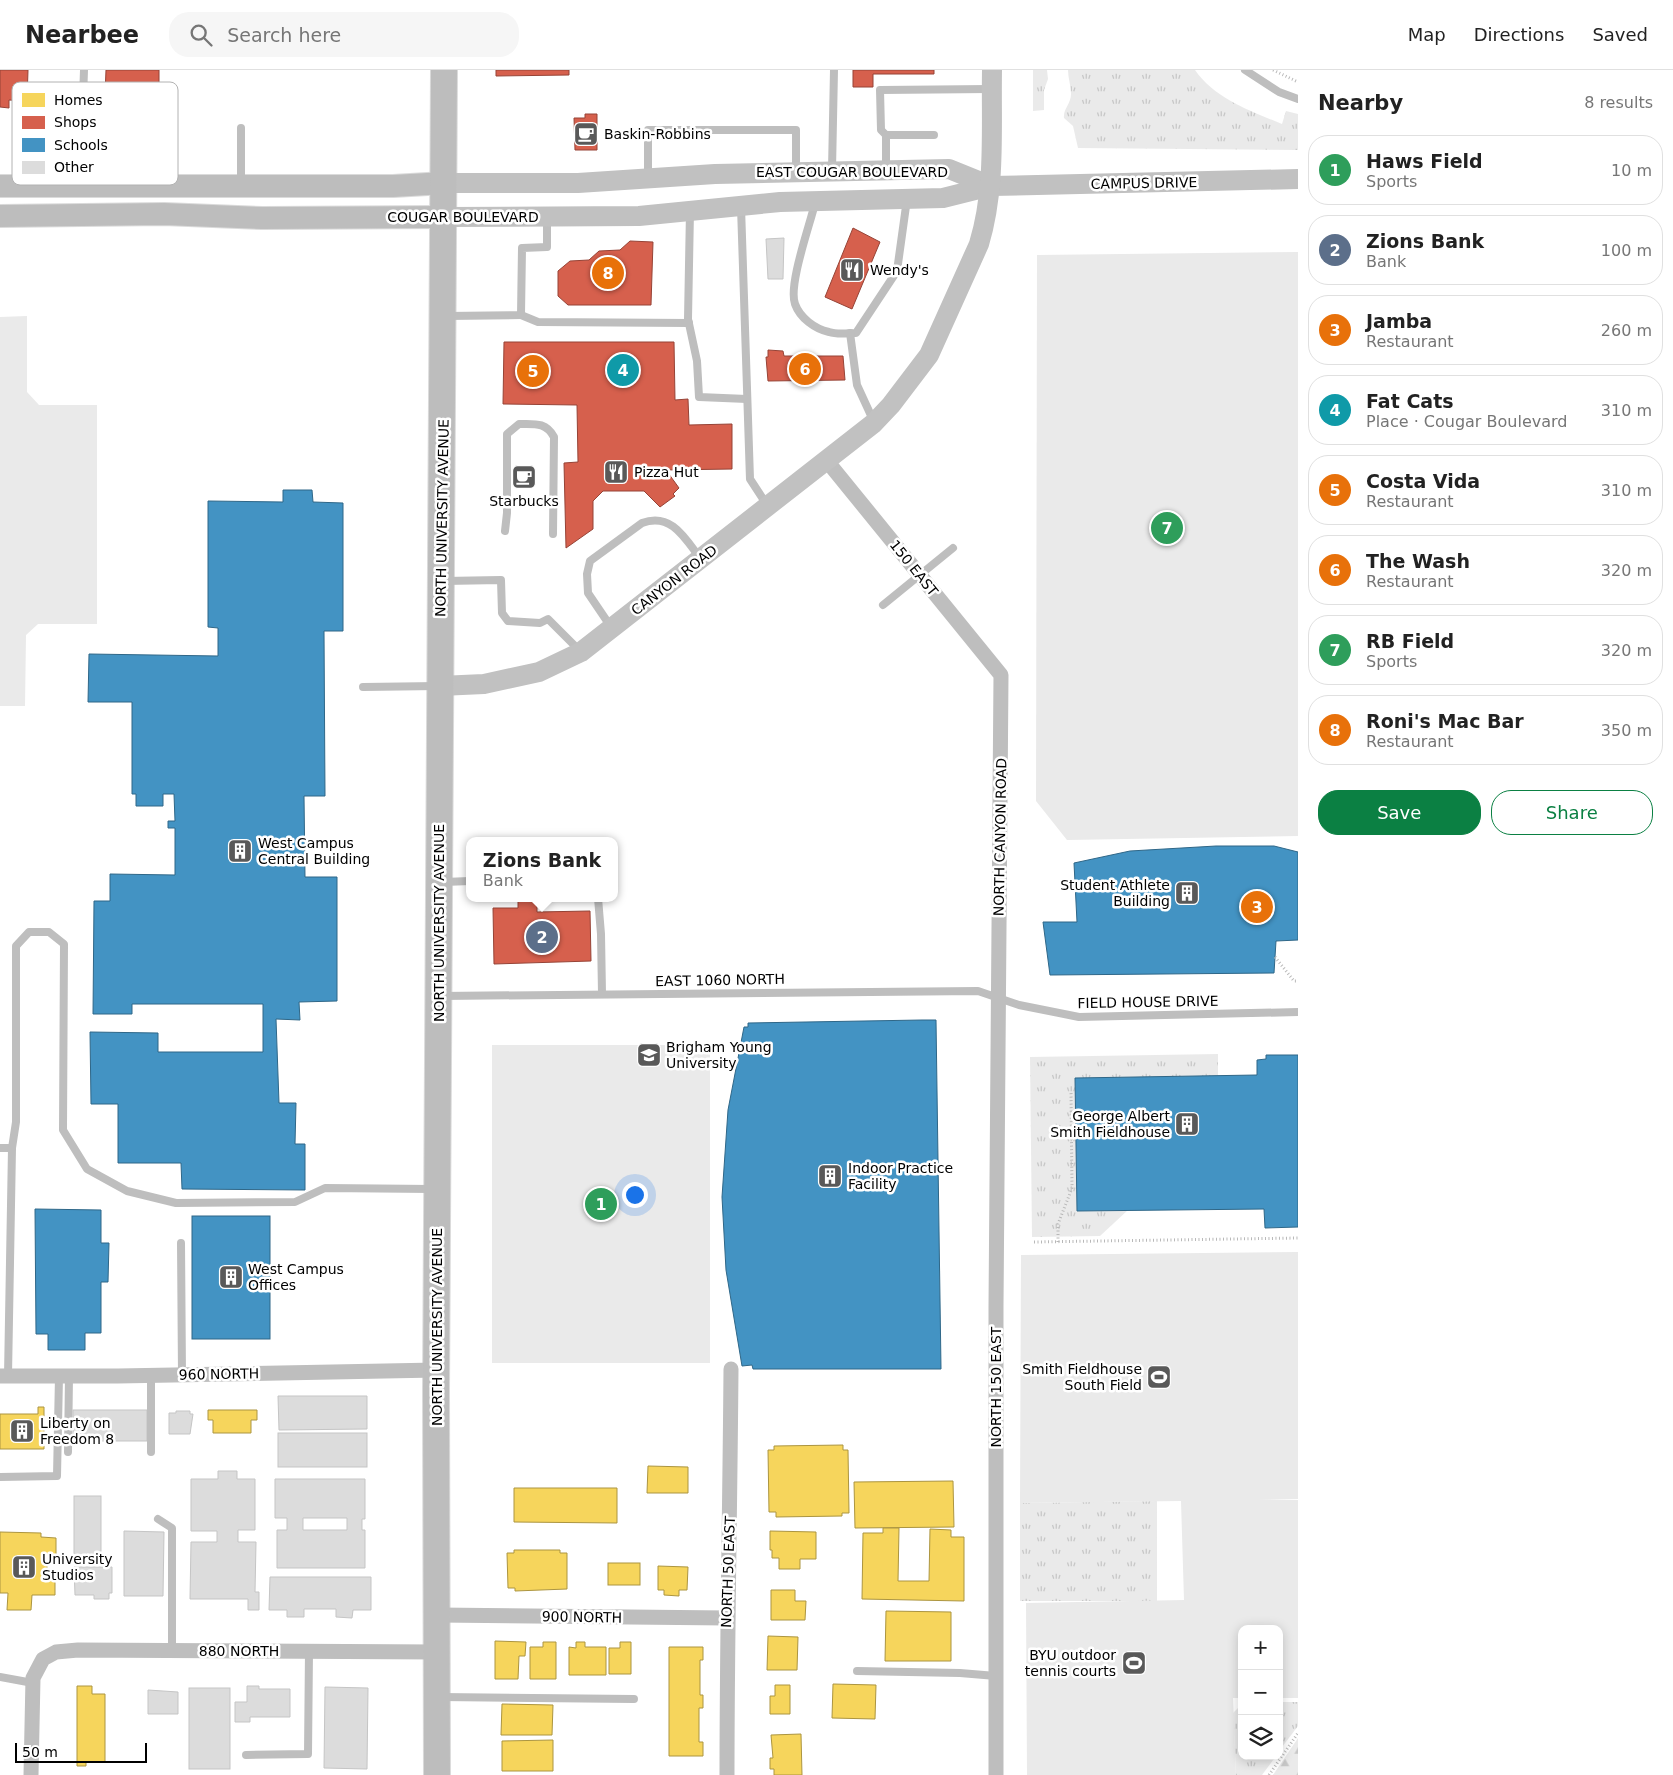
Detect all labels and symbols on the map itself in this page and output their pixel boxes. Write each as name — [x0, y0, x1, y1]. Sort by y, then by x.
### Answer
legend — [12, 82, 178, 185]
text: Homes — [54, 92, 103, 108]
text: Shops — [54, 114, 97, 130]
cafe icon: Baskin-Robbins — [573, 121, 599, 147]
place label: Baskin-Robbins — [604, 126, 711, 142]
text: Schools — [54, 137, 108, 153]
text: Other — [54, 159, 94, 175]
street label: EAST COUGAR BOULEVARD — [756, 164, 948, 180]
street label: CAMPUS DRIVE — [1091, 174, 1197, 192]
street label: COUGAR BOULEVARD — [387, 209, 539, 225]
pin: 8 — [592, 254, 624, 292]
restaurant icon: Wendy's — [839, 257, 865, 283]
place label: Wendy's — [870, 262, 929, 278]
pin: 6 — [789, 350, 821, 388]
pin: 4 — [607, 351, 639, 389]
pin: 5 — [517, 352, 549, 390]
street label: NORTH UNIVERSITY AVENUE — [432, 419, 452, 617]
restaurant icon: Pizza Hut — [603, 459, 629, 485]
cafe icon: Starbucks — [511, 464, 537, 490]
place label: Pizza Hut — [634, 464, 699, 480]
place label: Starbucks — [489, 493, 559, 509]
pin: 7 — [1151, 509, 1183, 547]
street label: 150 EAST — [887, 537, 942, 599]
street label: CANYON ROAD — [628, 542, 720, 618]
street label: NORTH CANYON ROAD — [991, 758, 1009, 916]
street label: NORTH UNIVERSITY AVENUE — [431, 824, 447, 1022]
place label: West Campus Central Building — [258, 835, 370, 867]
building icon: West Campus Central Building — [227, 838, 253, 864]
place label: Student Athlete Building — [1060, 877, 1170, 909]
building icon: Student Athlete Building — [1174, 880, 1200, 906]
pin: 3 — [1241, 888, 1273, 926]
pin: 2 — [526, 918, 558, 956]
street label: EAST 1060 NORTH — [655, 971, 785, 989]
street label: FIELD HOUSE DRIVE — [1077, 993, 1219, 1011]
place label: Brigham Young University — [666, 1039, 772, 1071]
school or university icon: Brigham Young University — [636, 1042, 662, 1068]
place label: George Albert Smith Fieldhouse — [1050, 1108, 1171, 1140]
building icon: George Albert Smith Fieldhouse — [1174, 1111, 1200, 1137]
place label: Indoor Practice Facility — [848, 1160, 953, 1192]
building icon: Indoor Practice Facility — [817, 1163, 843, 1189]
your location — [622, 1182, 648, 1208]
pin: 1 — [585, 1185, 617, 1223]
street label: NORTH UNIVERSITY AVENUE — [429, 1228, 445, 1426]
place label: West Campus Offices — [248, 1261, 344, 1293]
building icon: West Campus Offices — [218, 1264, 244, 1290]
street label: NORTH 150 EAST — [988, 1326, 1004, 1447]
place label: Smith Fieldhouse South Field — [1022, 1361, 1142, 1393]
sports icon: Smith Fieldhouse South Field — [1146, 1364, 1172, 1390]
street label: 960 NORTH — [179, 1365, 259, 1383]
place label: Liberty on Freedom 8 — [40, 1415, 114, 1447]
building icon: Liberty on Freedom 8 — [9, 1418, 35, 1444]
street label: NORTH 50 EAST — [718, 1515, 738, 1628]
place label: University Studios — [42, 1551, 113, 1583]
building icon: University Studios — [11, 1554, 37, 1580]
street label: 900 NORTH — [542, 1608, 622, 1626]
street label: 880 NORTH — [199, 1643, 279, 1659]
place label: BYU outdoor tennis courts — [1025, 1647, 1116, 1679]
sports icon: BYU outdoor tennis courts — [1121, 1650, 1147, 1676]
scale bar — [15, 1740, 148, 1763]

